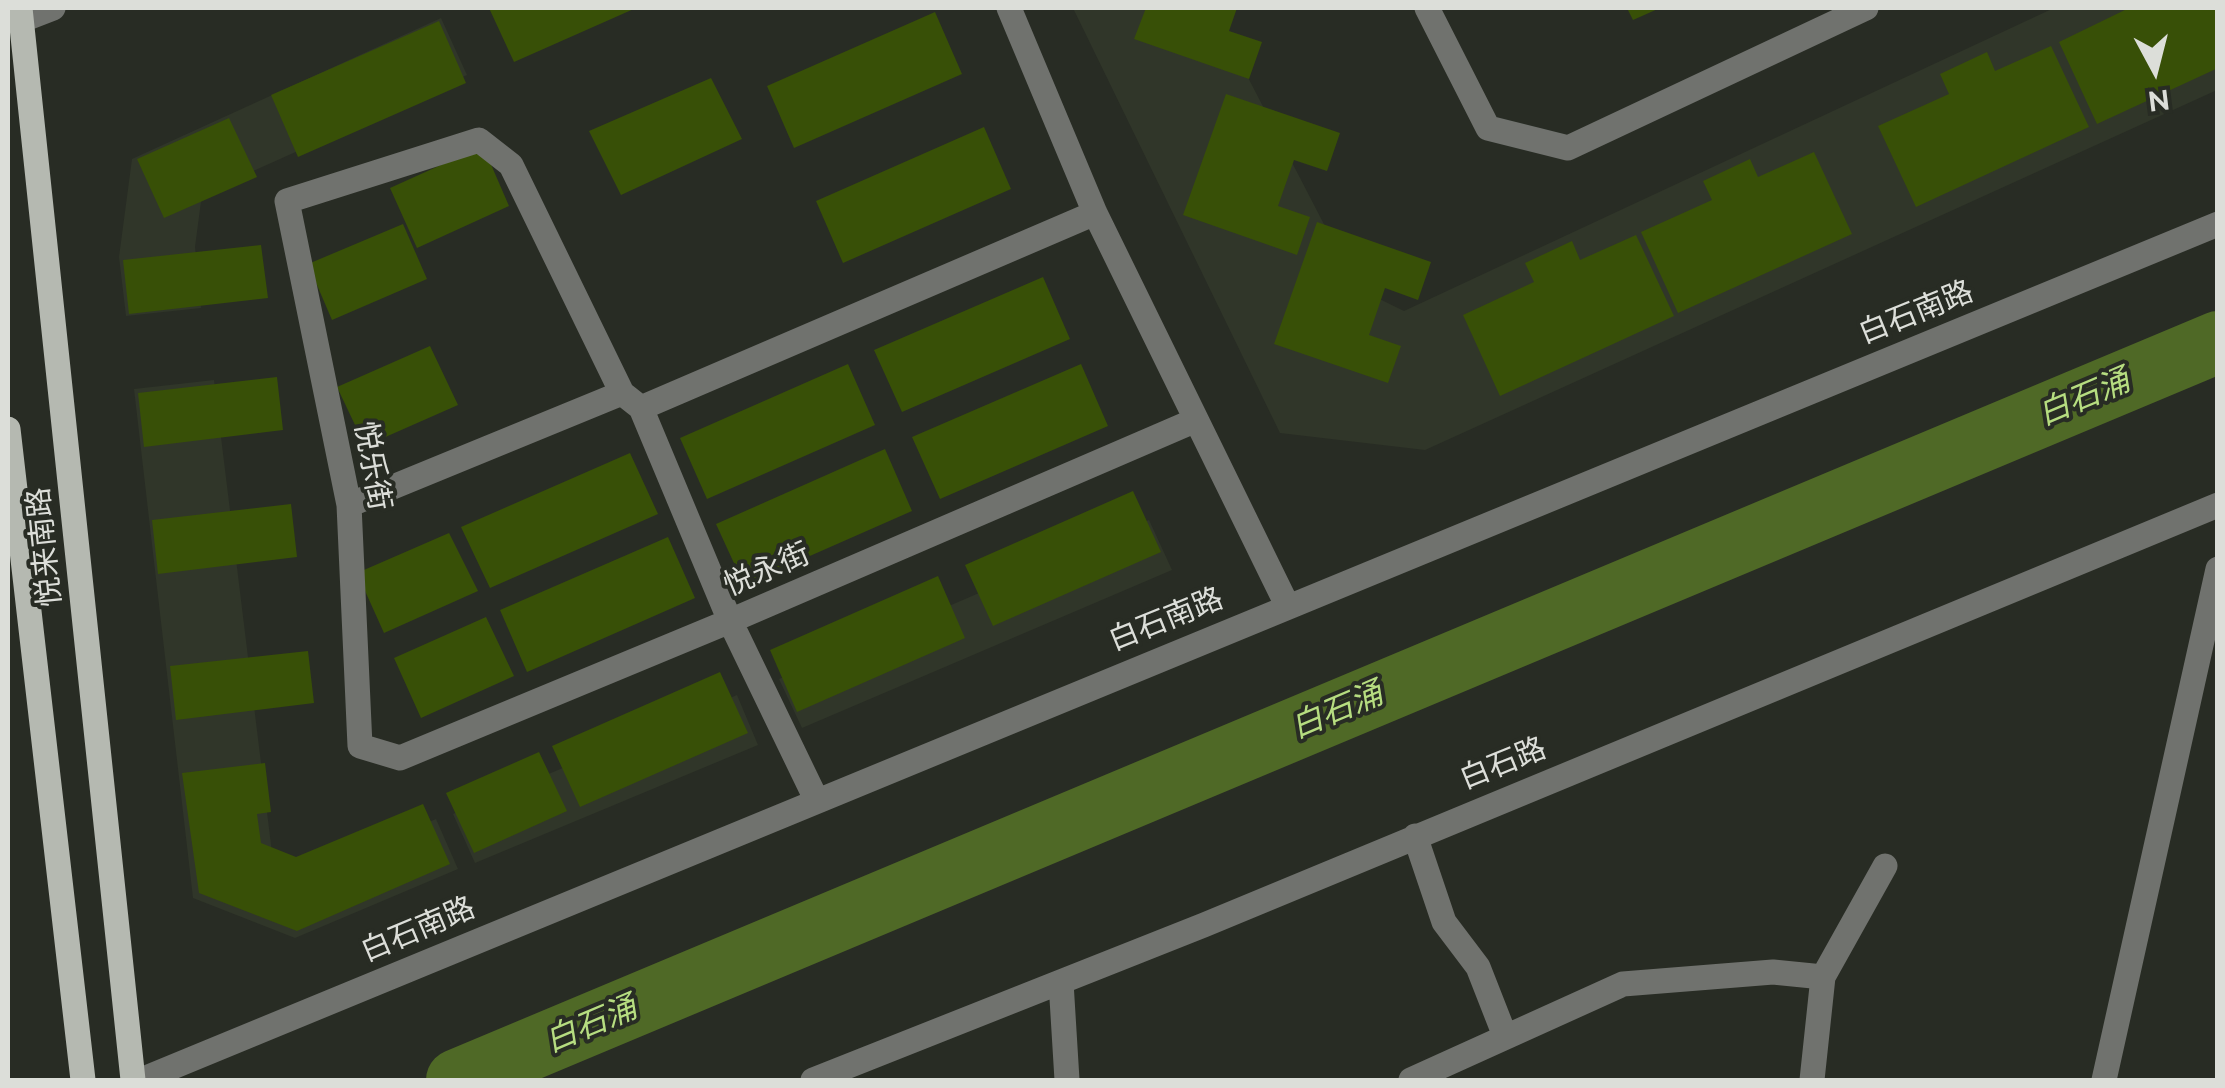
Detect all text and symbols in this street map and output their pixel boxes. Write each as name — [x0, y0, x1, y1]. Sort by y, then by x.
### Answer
north arrow — [2105, 20, 2205, 120]
text: N — [2146, 83, 2171, 118]
street label: 白石南路 — [1854, 274, 1978, 352]
water label: 白石涌 — [2032, 362, 2136, 434]
street label: 悦乐街 — [346, 419, 398, 513]
street label: 悦来南路 — [21, 485, 69, 609]
street label: 悦永街 — [719, 536, 815, 604]
street label: 白石南路 — [1104, 581, 1228, 659]
water label: 白石涌 — [1285, 675, 1389, 747]
street label: 白石路 — [1455, 730, 1551, 798]
street label: 白石南路 — [356, 890, 480, 970]
water label: 白石涌 — [539, 989, 643, 1061]

